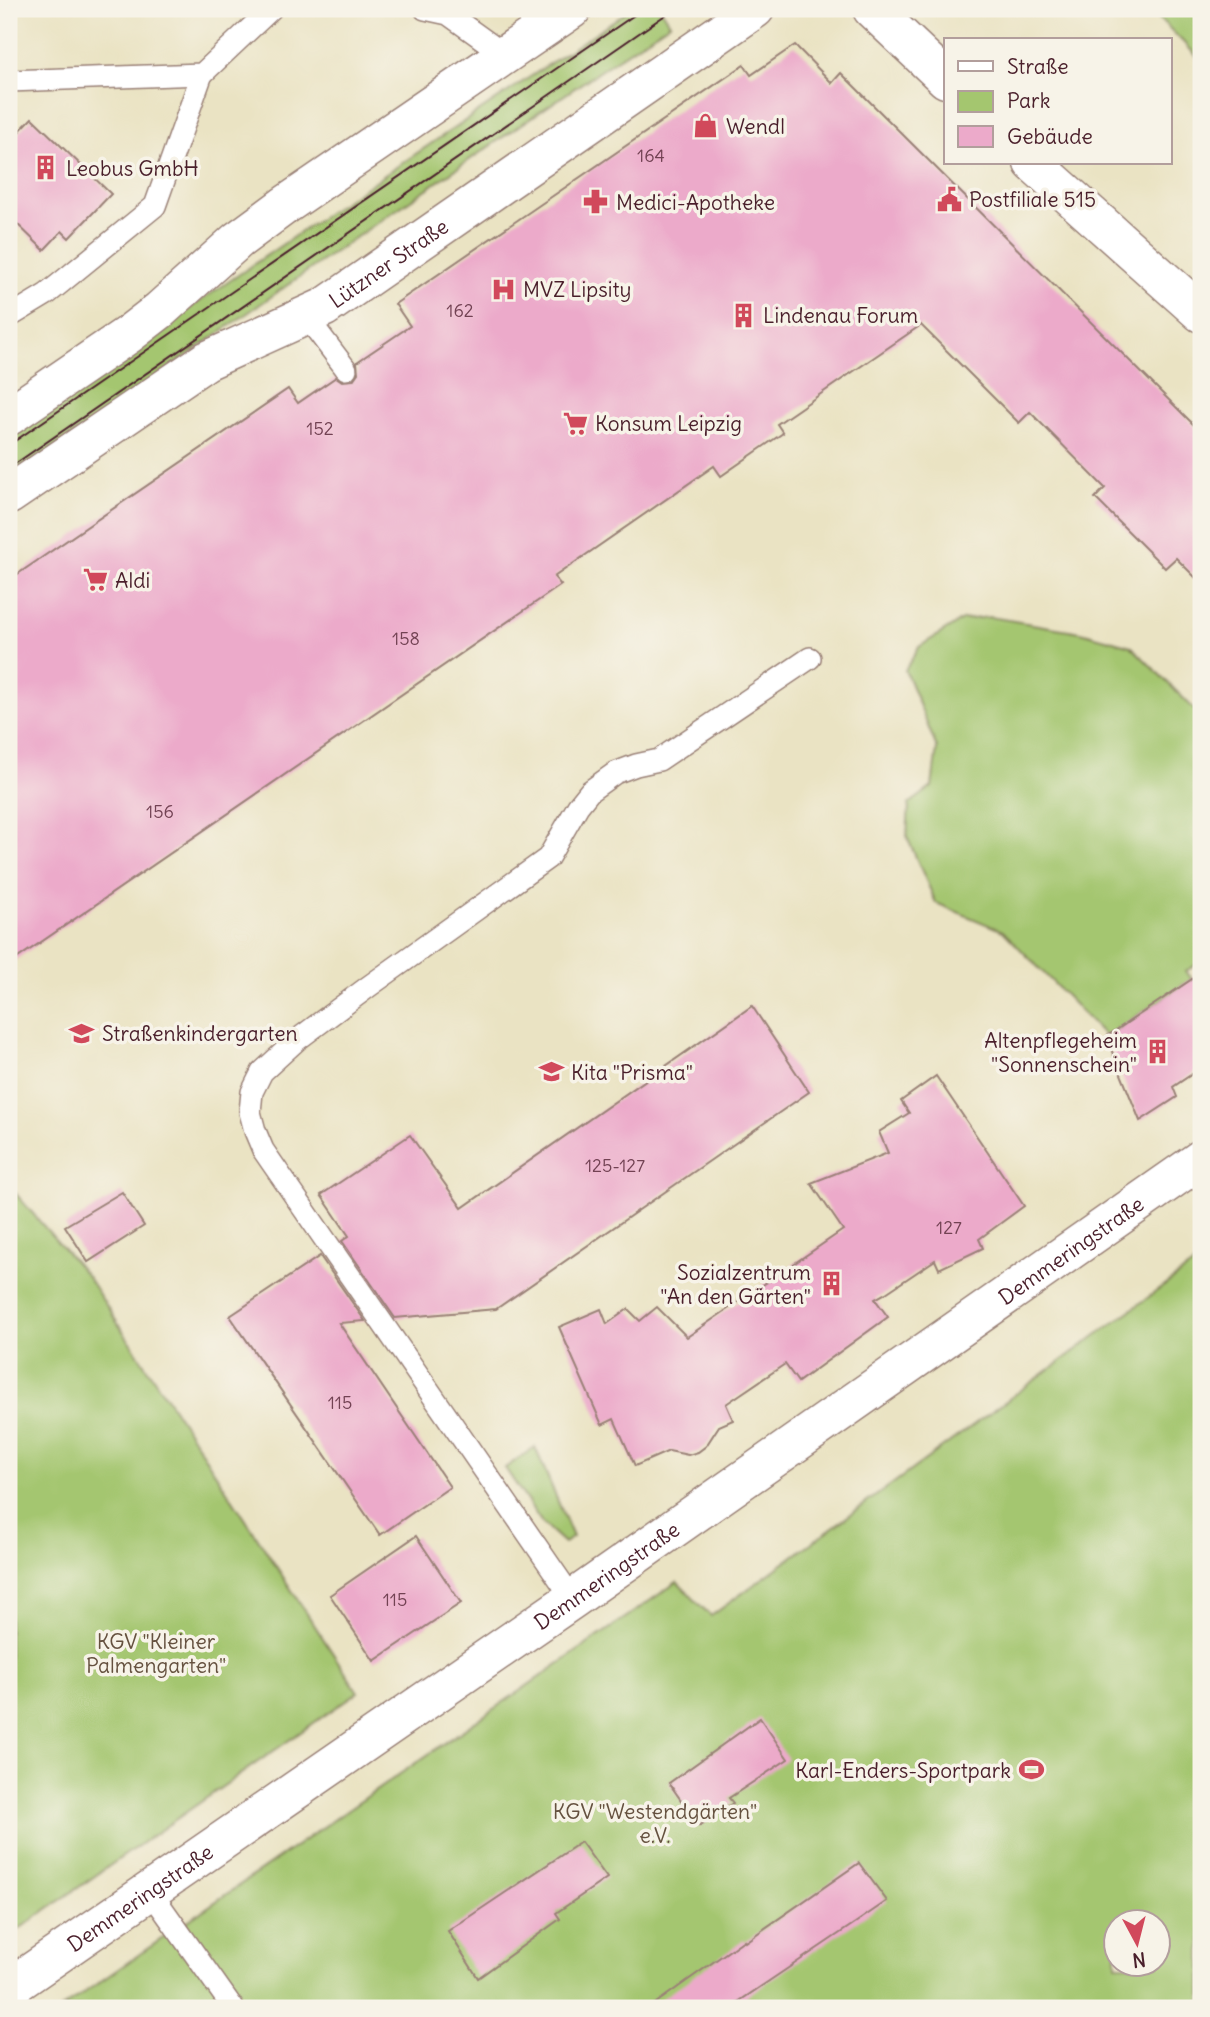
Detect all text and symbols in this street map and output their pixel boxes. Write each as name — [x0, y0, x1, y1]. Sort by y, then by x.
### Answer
legend — [944, 38, 1172, 164]
text: Straße — [1007, 53, 1068, 80]
text: Park — [1007, 87, 1050, 114]
shop icon: Wendl — [692, 112, 720, 140]
place label: Wendl — [726, 113, 785, 140]
text: Gebäude — [1007, 123, 1093, 150]
house number: 164 — [637, 144, 665, 167]
building icon: Leobus GmbH — [32, 154, 60, 182]
place label: Leobus GmbH — [66, 155, 199, 182]
public building icon: Postfiliale 515 — [935, 185, 963, 213]
place label: Postfiliale 515 — [969, 186, 1096, 213]
pharmacy icon: Medici-Apotheke — [582, 188, 610, 216]
place label: Medici-Apotheke — [616, 189, 775, 216]
street label: Lützner Straße — [323, 212, 453, 314]
hospital icon: MVZ Lipsity — [489, 275, 517, 303]
place label: MVZ Lipsity — [523, 276, 631, 303]
house number: 162 — [446, 299, 474, 322]
building icon: Lindenau Forum — [729, 301, 757, 329]
place label: Lindenau Forum — [763, 302, 918, 329]
supermarket icon: Konsum Leipzig — [561, 409, 589, 437]
place label: Konsum Leipzig — [595, 410, 742, 437]
house number: 152 — [306, 417, 334, 440]
supermarket icon: Aldi — [81, 566, 109, 594]
place label: Aldi — [115, 567, 150, 594]
house number: 158 — [392, 627, 420, 650]
house number: 156 — [146, 800, 174, 823]
school or university icon: Straßenkindergarten — [68, 1019, 96, 1047]
place label: Straßenkindergarten — [102, 1020, 298, 1047]
place label: Altenpflegeheim "Sonnenschein" — [984, 1027, 1137, 1078]
building icon: Altenpflegeheim "Sonnenschein" — [1143, 1038, 1171, 1066]
school or university icon: Kita "Prisma" — [537, 1058, 565, 1086]
place label: Kita "Prisma" — [571, 1059, 693, 1086]
house number: 125-127 — [585, 1154, 645, 1177]
street label: Demmeringstraße — [993, 1190, 1149, 1310]
house number: 127 — [936, 1216, 962, 1239]
place label: Sozialzentrum "An den Gärten" — [660, 1259, 811, 1310]
building icon: Sozialzentrum "An den Gärten" — [817, 1270, 845, 1298]
house number: 115 — [328, 1391, 352, 1414]
street label: Demmeringstraße — [528, 1515, 684, 1636]
house number: 115 — [383, 1588, 407, 1611]
park label: KGV "Kleiner Palmengarten" — [86, 1628, 226, 1679]
sports icon: Karl-Enders-Sportpark — [1017, 1756, 1045, 1784]
place label: Karl-Enders-Sportpark — [795, 1757, 1011, 1784]
park label: KGV "Westendgärten" e.V. — [553, 1798, 757, 1849]
street label: Demmeringstraße — [62, 1838, 218, 1957]
north arrow — [1102, 1909, 1172, 1979]
text: N — [1131, 1947, 1147, 1973]

